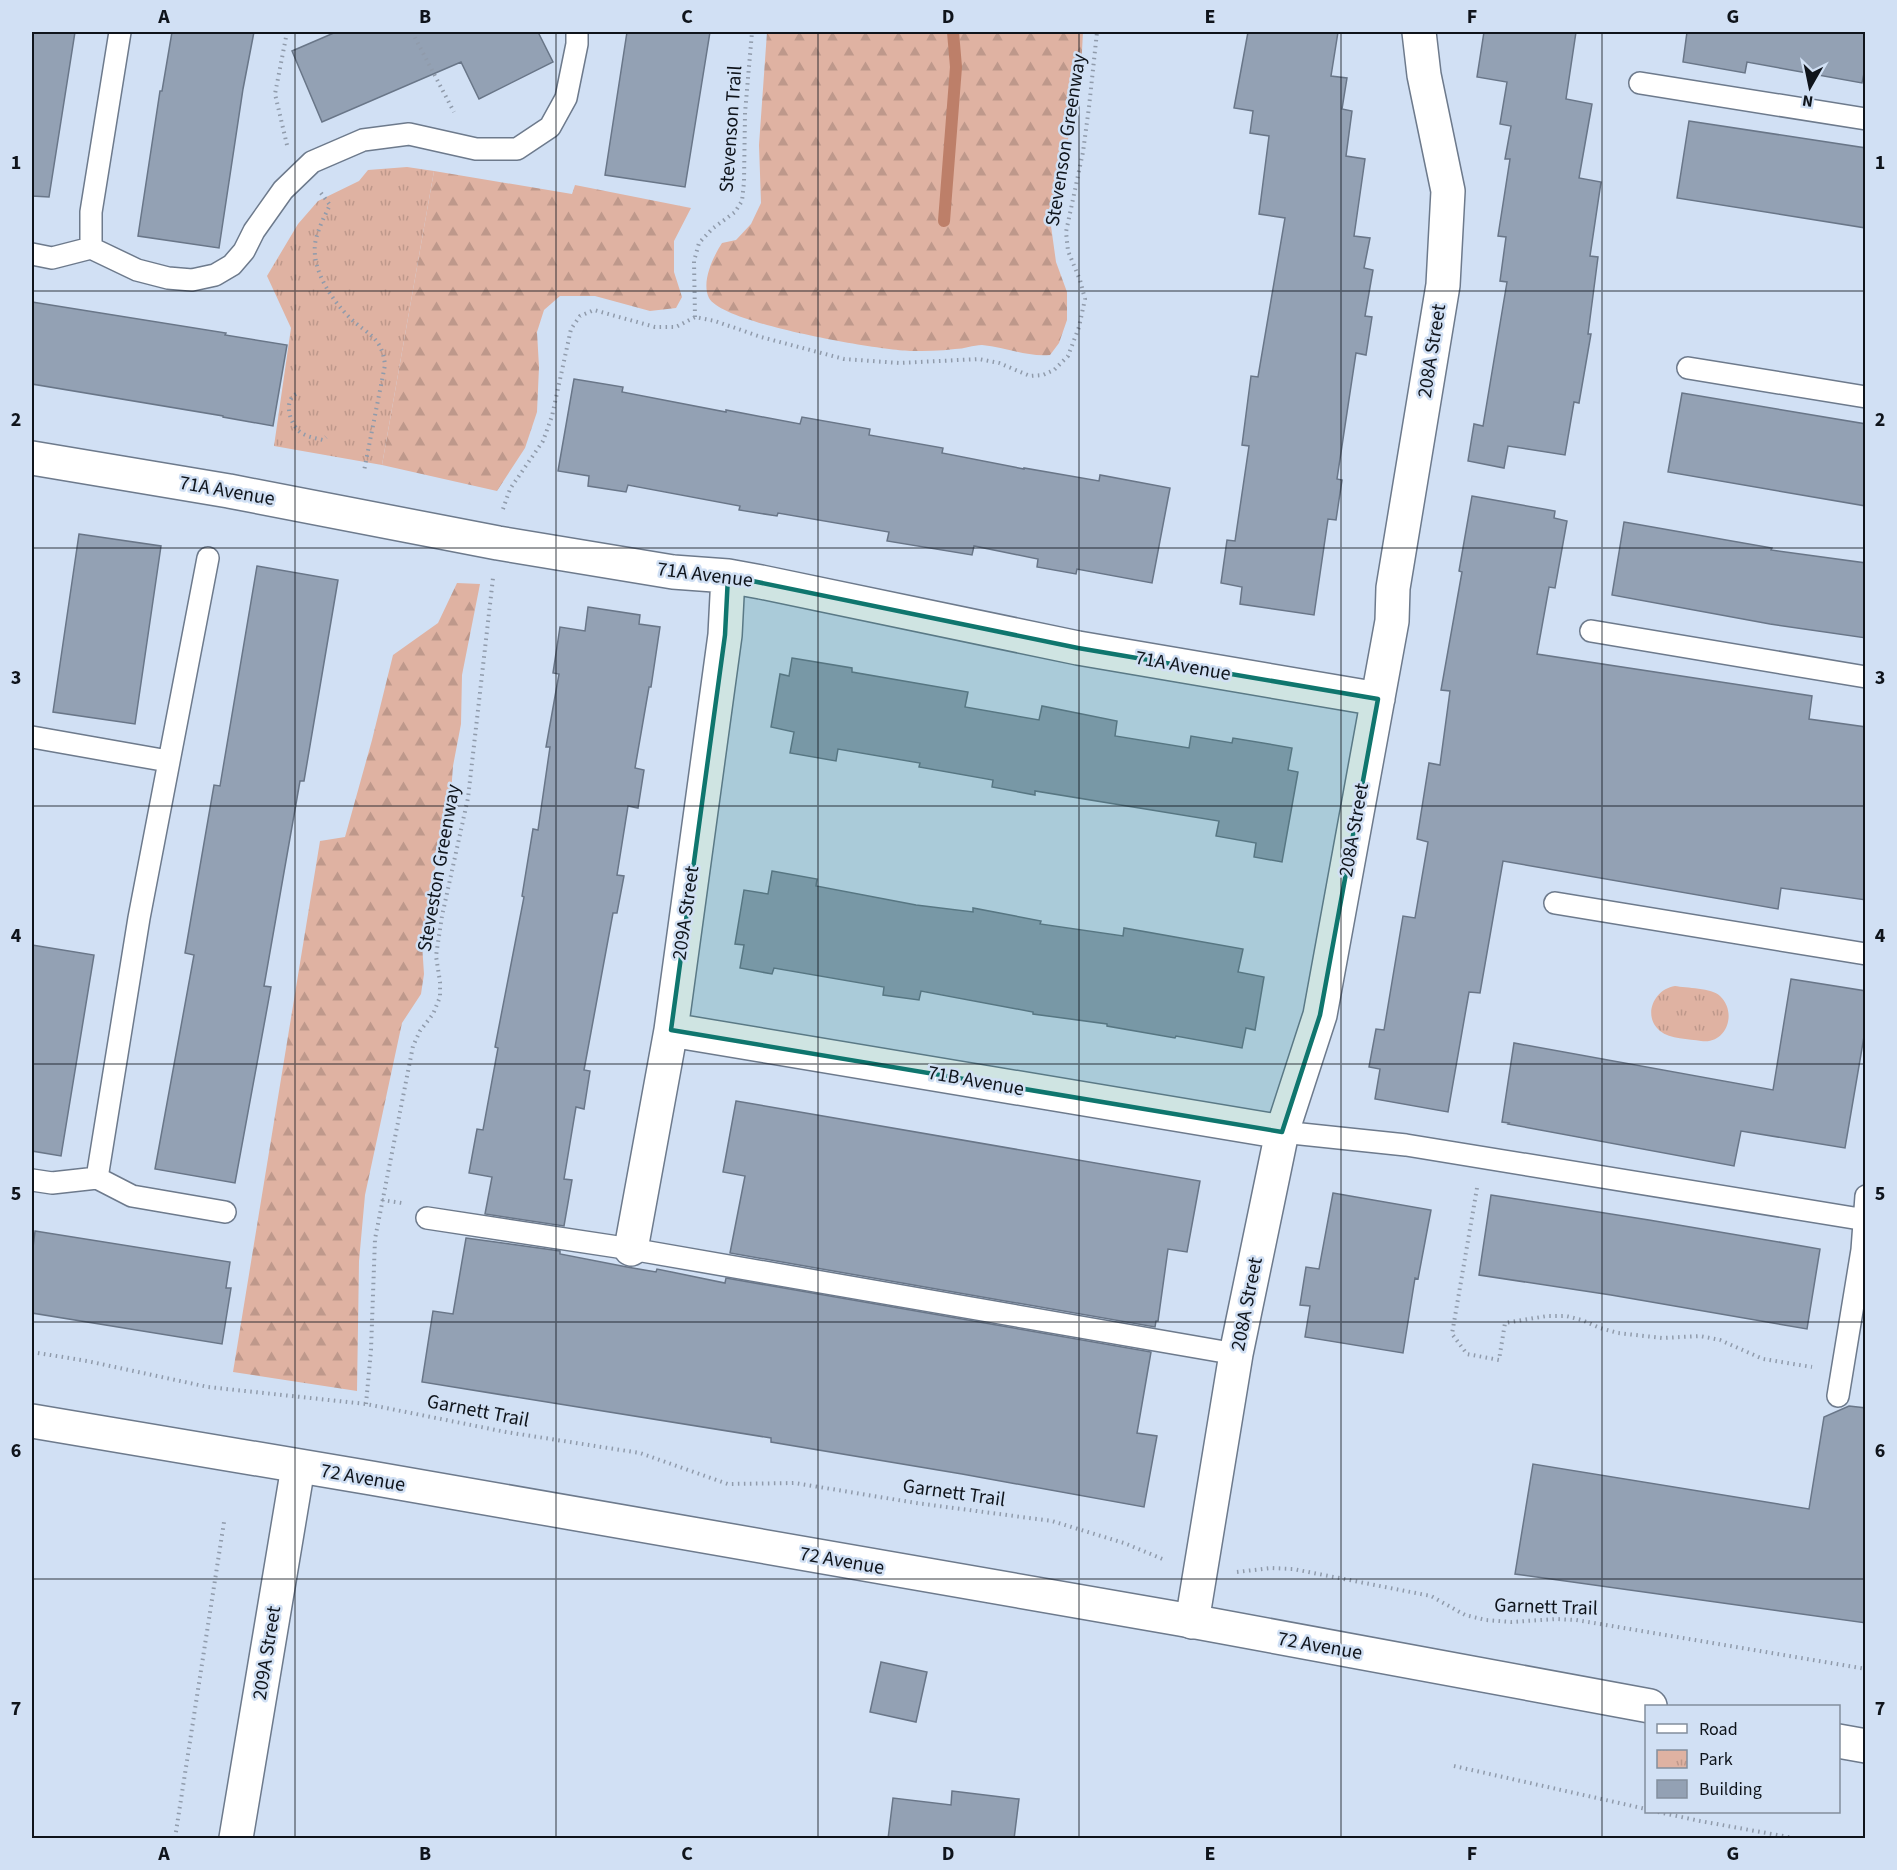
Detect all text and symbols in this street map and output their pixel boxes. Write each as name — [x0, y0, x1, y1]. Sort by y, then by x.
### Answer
text: A — [157, 3, 170, 31]
text: B — [419, 3, 431, 31]
text: C — [681, 3, 693, 31]
text: D — [942, 3, 954, 31]
text: E — [1205, 3, 1215, 31]
text: F — [1467, 3, 1477, 31]
text: G — [1727, 3, 1739, 31]
street label: Stevenson Greenway — [1039, 51, 1094, 228]
north arrow — [1780, 57, 1840, 117]
street label: Stevenson Trail — [713, 64, 749, 194]
text: N — [1801, 89, 1815, 113]
text: 1 — [11, 149, 21, 177]
text: 1 — [1875, 149, 1885, 177]
street label: 208A Street — [1411, 302, 1453, 400]
text: 2 — [11, 406, 21, 434]
text: 2 — [1875, 406, 1885, 434]
street label: 71A Avenue — [177, 469, 277, 513]
street label: 71A Avenue — [655, 555, 755, 595]
street label: 71A Avenue — [1133, 644, 1233, 688]
text: 3 — [11, 664, 21, 692]
text: 3 — [1875, 664, 1885, 692]
street label: Steveston Greenway — [410, 781, 468, 954]
street label: 208A Street — [1332, 781, 1376, 879]
street label: 209A Street — [666, 864, 706, 962]
text: 4 — [11, 922, 22, 950]
text: 4 — [1875, 922, 1886, 950]
street label: 71B Avenue — [926, 1059, 1026, 1103]
text: 5 — [11, 1180, 21, 1208]
text: 5 — [1875, 1180, 1885, 1208]
street label: 208A Street — [1224, 1255, 1270, 1353]
street label: Garnett Trail — [425, 1387, 531, 1435]
text: 6 — [11, 1437, 21, 1465]
text: 6 — [1875, 1437, 1885, 1465]
street label: 72 Avenue — [318, 1457, 408, 1499]
street label: Garnett Trail — [901, 1472, 1007, 1514]
street label: 72 Avenue — [797, 1540, 887, 1582]
street label: Garnett Trail — [1494, 1591, 1598, 1623]
street label: 209A Street — [246, 1604, 288, 1702]
street label: 72 Avenue — [1275, 1625, 1365, 1667]
text: 7 — [11, 1695, 21, 1723]
text: 7 — [1875, 1695, 1885, 1723]
legend — [1645, 1705, 1840, 1813]
text: Road — [1699, 1717, 1738, 1742]
text: Park — [1699, 1747, 1733, 1772]
text: Building — [1699, 1777, 1762, 1802]
text: A — [157, 1840, 170, 1868]
text: B — [419, 1840, 431, 1868]
text: C — [681, 1840, 693, 1868]
text: D — [942, 1840, 954, 1868]
text: E — [1205, 1840, 1215, 1868]
text: F — [1467, 1840, 1477, 1868]
text: G — [1727, 1840, 1739, 1868]

